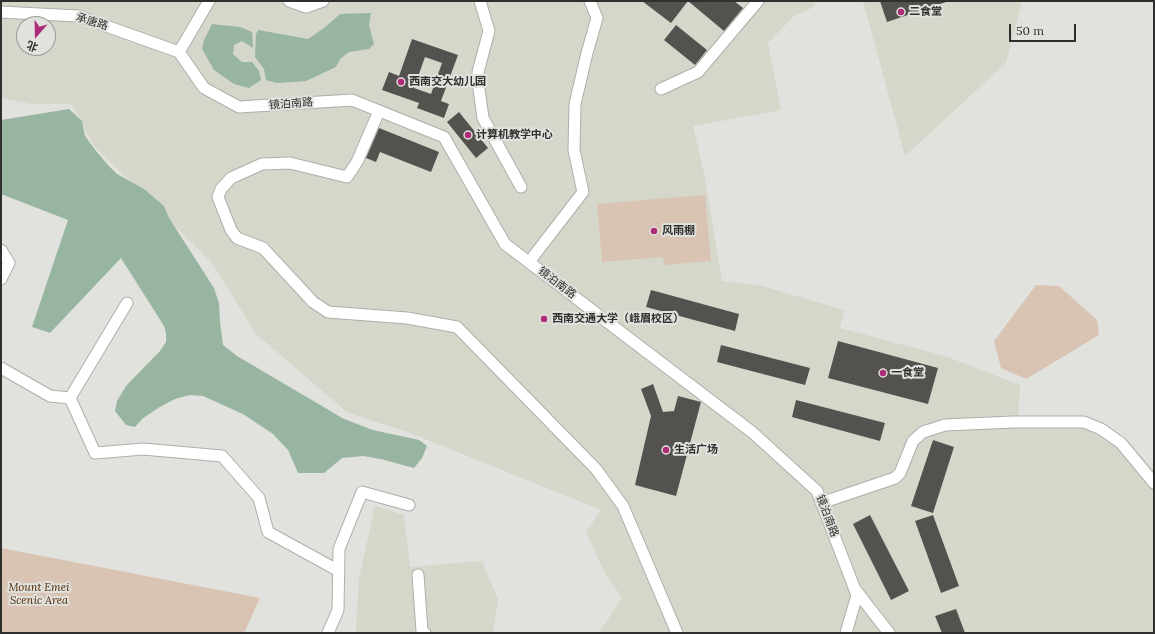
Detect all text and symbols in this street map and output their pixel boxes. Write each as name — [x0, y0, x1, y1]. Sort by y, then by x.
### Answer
place label: 二食堂 — [909, 5, 942, 19]
marker: 二食堂 — [896, 7, 906, 17]
street label: 承唐路 — [74, 11, 110, 33]
north arrow — [16, 16, 56, 56]
scale bar — [1011, 16, 1078, 42]
text: 50 m — [1016, 23, 1044, 38]
text: 北 — [25, 38, 40, 55]
place label: 西南交大幼儿园 — [409, 75, 486, 89]
marker: 西南交大幼儿园 — [396, 77, 406, 87]
street label: 镜泊南路 — [269, 96, 313, 112]
place label: 计算机教学中心 — [476, 128, 553, 142]
marker: 计算机教学中心 — [463, 130, 473, 140]
place label: 风雨棚 — [662, 224, 695, 238]
marker: 风雨棚 — [649, 226, 659, 236]
street label: 镜泊南路 — [535, 264, 579, 302]
place label: 西南交通大学（峨眉校区） — [552, 312, 684, 326]
marker: 西南交通大学（峨眉校区） — [539, 314, 549, 324]
place label: 一食堂 — [891, 366, 924, 380]
marker: 一食堂 — [878, 368, 888, 378]
place label: 生活广场 — [674, 443, 718, 457]
marker: 生活广场 — [661, 445, 671, 455]
street label: 镜泊南路 — [813, 493, 841, 539]
park label: Mount Emei Scenic Area — [8, 581, 70, 607]

